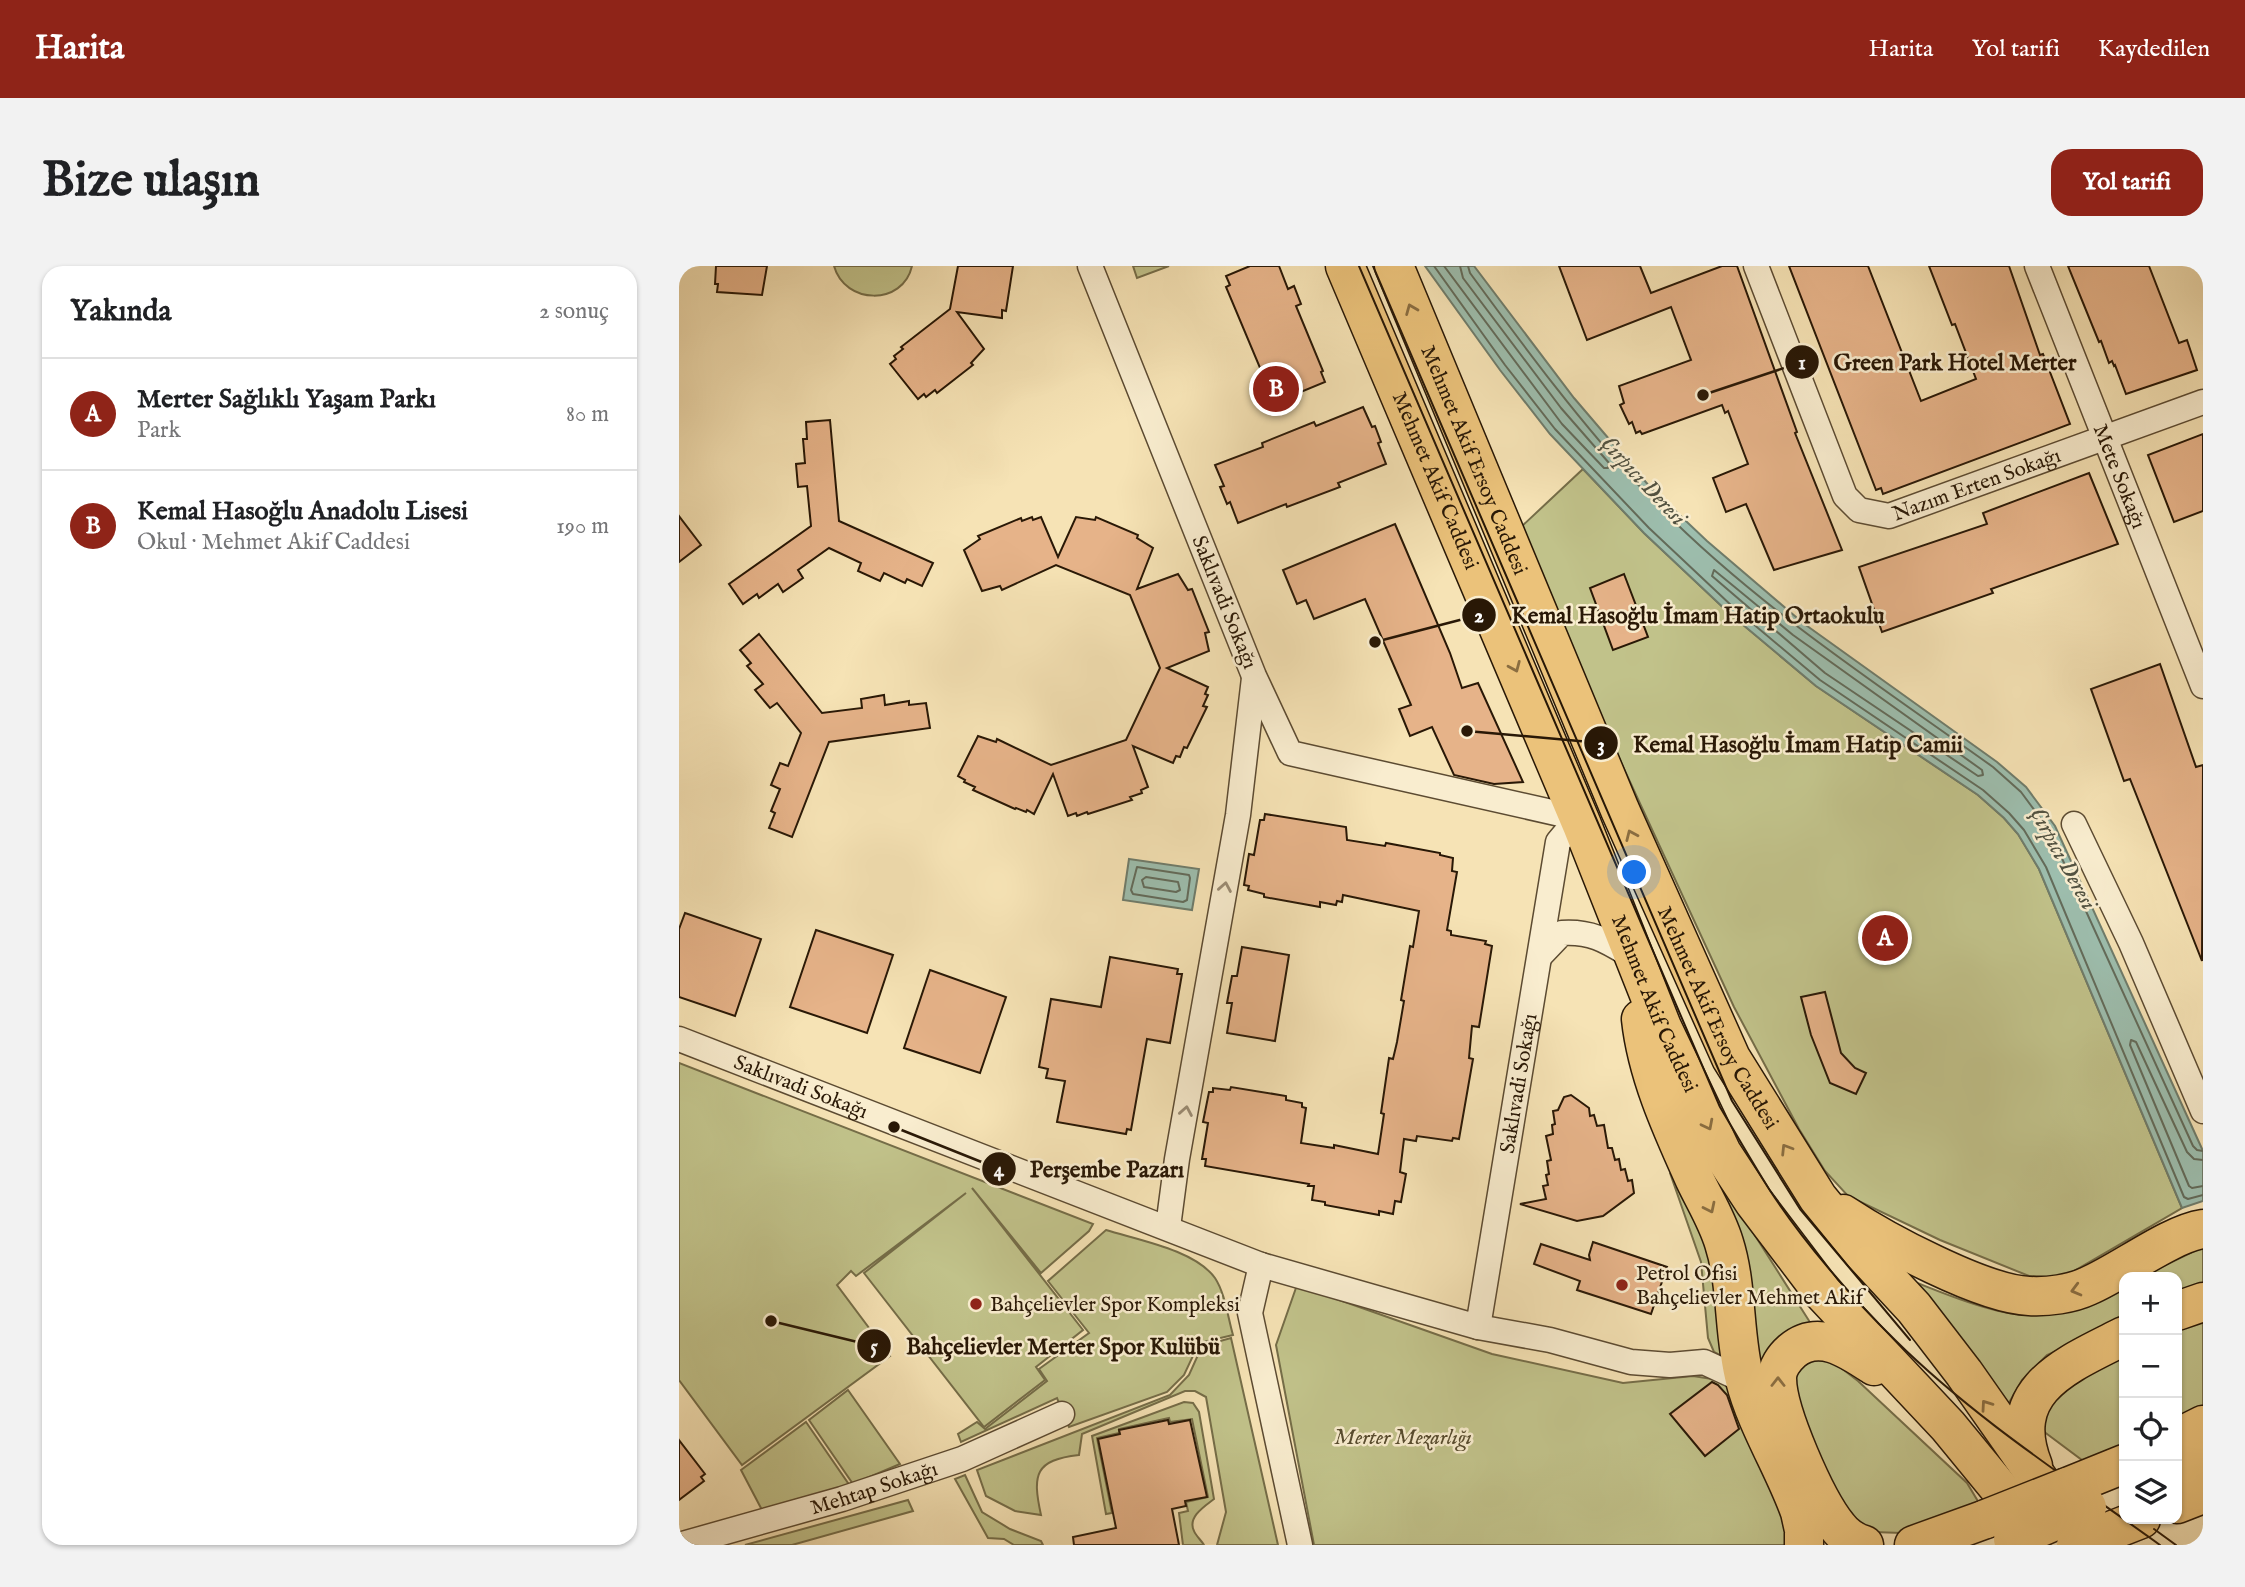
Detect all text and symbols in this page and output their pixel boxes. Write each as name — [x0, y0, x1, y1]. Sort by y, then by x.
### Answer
text: Harita — [35, 28, 124, 70]
text: Harita — [1869, 34, 1933, 65]
text: Yol tarifi — [1971, 34, 2060, 65]
text: Kaydedilen — [2098, 34, 2210, 65]
button: Yol tarifi — [2051, 149, 2203, 216]
text: Bize ulaşın — [42, 151, 260, 213]
text: Yakında — [70, 293, 172, 331]
text: 2 sonuç — [539, 297, 609, 326]
one-way arrow — [1406, 304, 1420, 316]
callout: Green Park Hotel Merter — [1785, 340, 2091, 384]
street label: Mehmet Akif Ersoy Caddesi — [1413, 342, 1533, 579]
text: Green Park Hotel Merter — [1834, 349, 2077, 378]
text: 1 — [1798, 350, 1806, 377]
pin: B — [1253, 363, 1299, 415]
text: Merter Sağlıklı Yaşam Parkı — [137, 383, 436, 416]
street label: Mehmet Akif Caddesi — [1385, 388, 1484, 574]
text: A — [85, 400, 101, 429]
text: 80 m — [566, 400, 609, 429]
text: Park — [137, 416, 181, 445]
street label: Mete Sokağı — [2086, 421, 2151, 533]
water label: Çırpıcı Deresi — [1594, 430, 1693, 533]
street label: Nazım Erten Sokağı — [1889, 443, 2065, 529]
text: Kemal Hasoğlu Anadolu Lisesi — [137, 495, 468, 528]
text: B — [85, 512, 101, 541]
text: 190 m — [556, 512, 609, 541]
text: Okul · Mehmet Akif Caddesi — [137, 528, 410, 557]
street label: Saklıvadi Sokağı — [1185, 532, 1263, 673]
callout: Kemal Hasoğlu İmam Hatip Ortaokulu — [1462, 593, 1898, 637]
text: Kemal Hasoğlu İmam Hatip Ortaokulu — [1511, 601, 1885, 631]
text: 2 — [1474, 603, 1484, 630]
one-way arrow — [1507, 660, 1521, 672]
callout: Kemal Hasoğlu İmam Hatip Camii — [1584, 721, 1977, 765]
text: Kemal Hasoğlu İmam Hatip Camii — [1633, 730, 1963, 760]
text: 3 — [1597, 732, 1605, 759]
water label: Çırpıcı Deresi — [2023, 802, 2103, 916]
one-way arrow — [1625, 830, 1639, 843]
your location — [1617, 855, 1651, 889]
one-way arrow — [1217, 881, 1232, 893]
street label: Mehmet Akif Ersoy Caddesi — [1650, 903, 1784, 1135]
street label: Mehmet Akif Caddesi — [1604, 911, 1703, 1097]
pin: A — [1862, 912, 1908, 964]
street label: Saklıvadi Sokağı — [1495, 1011, 1545, 1156]
street label: Saklıvadi Sokağı — [730, 1050, 871, 1126]
one-way arrow — [1178, 1105, 1193, 1117]
one-way arrow — [1699, 1118, 1713, 1130]
one-way arrow — [1782, 1143, 1795, 1156]
callout: Perşembe Pazarı — [981, 1147, 1199, 1191]
text: Perşembe Pazarı — [1030, 1156, 1184, 1185]
text: 4 — [994, 1157, 1005, 1184]
one-way arrow — [1701, 1201, 1715, 1213]
place label: Petrol Ofisi Bahçelievler Mehmet Akif — [1636, 1261, 1867, 1312]
map controls — [2119, 1272, 2182, 1524]
button: + — [2119, 1272, 2182, 1335]
marker: Petrol Ofisi Bahçelievler Mehmet Akif — [1614, 1277, 1630, 1293]
one-way arrow — [2070, 1281, 2082, 1296]
place label: Bahçelievler Spor Kompleksi — [990, 1292, 1240, 1319]
marker: Bahçelievler Spor Kompleksi — [968, 1296, 984, 1312]
callout: Bahçelievler Merter Spor Kulübü — [857, 1324, 1234, 1368]
text: Bahçelievler Merter Spor Kulübü — [906, 1333, 1220, 1362]
text: 5 — [870, 1334, 878, 1361]
button: − — [2119, 1335, 2182, 1398]
one-way arrow — [1770, 1376, 1786, 1387]
button: locate — [2119, 1398, 2182, 1461]
one-way arrow — [1982, 1400, 1994, 1413]
park label: Merter Mezarlığı — [1334, 1425, 1472, 1452]
street label: Mehtap Sokağı — [808, 1456, 941, 1522]
button: layers — [2119, 1461, 2182, 1524]

